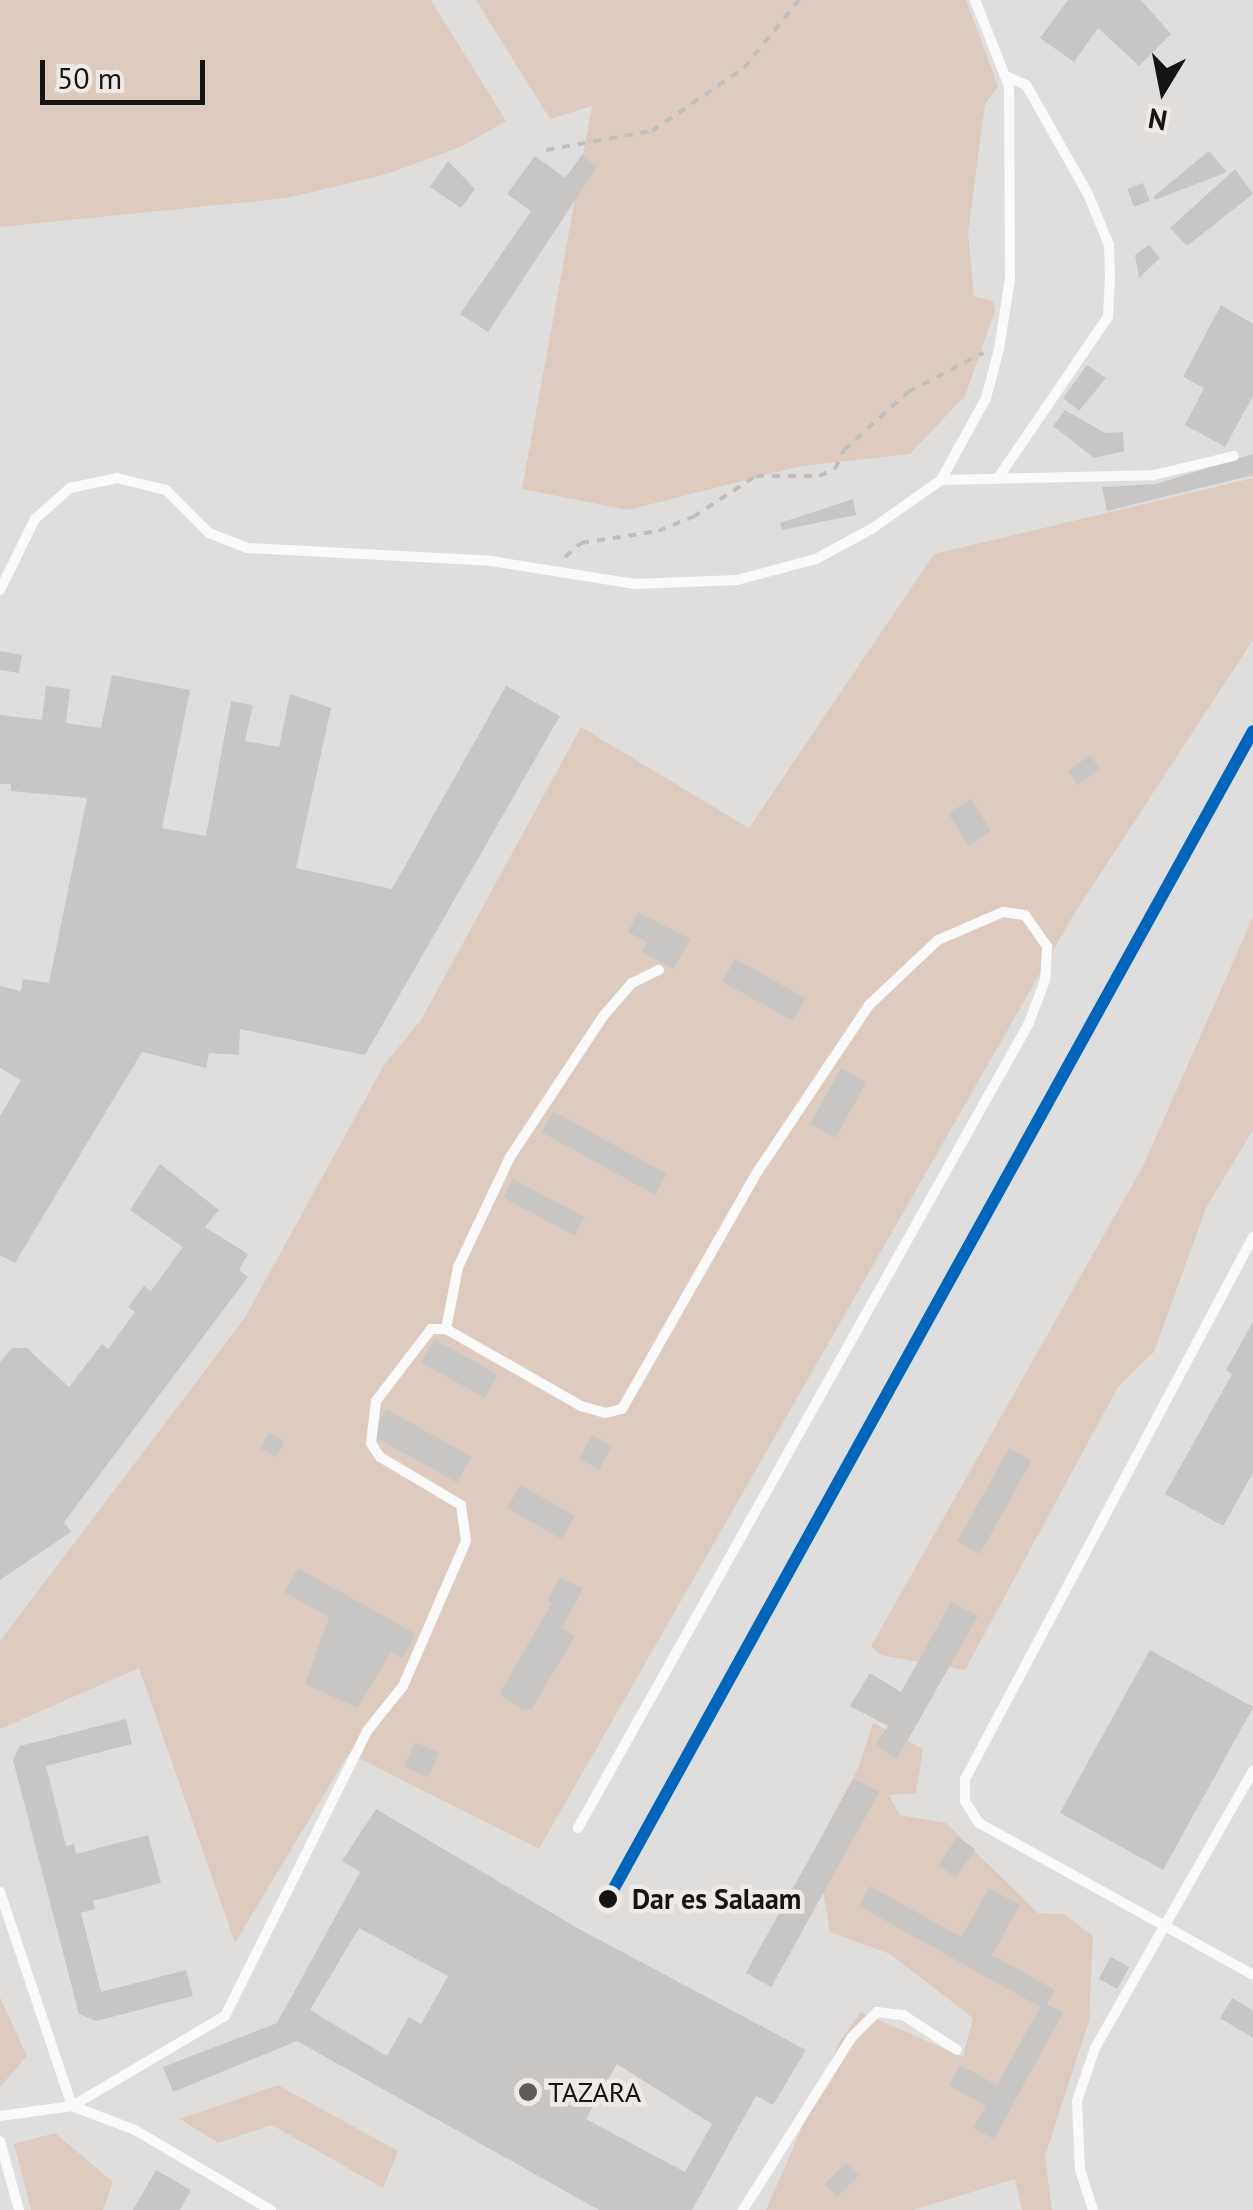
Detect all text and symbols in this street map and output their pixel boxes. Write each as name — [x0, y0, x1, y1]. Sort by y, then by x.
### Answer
scale bar — [45, 40, 210, 102]
north arrow — [1113, 40, 1213, 140]
text: 50 m — [57, 58, 122, 97]
text: N — [1145, 100, 1170, 140]
place label: Dar es Salaam — [632, 1882, 801, 1916]
marker: Dar es Salaam — [593, 1884, 623, 1914]
place label: TAZARA — [548, 2075, 641, 2109]
marker: TAZARA — [517, 2081, 539, 2103]

